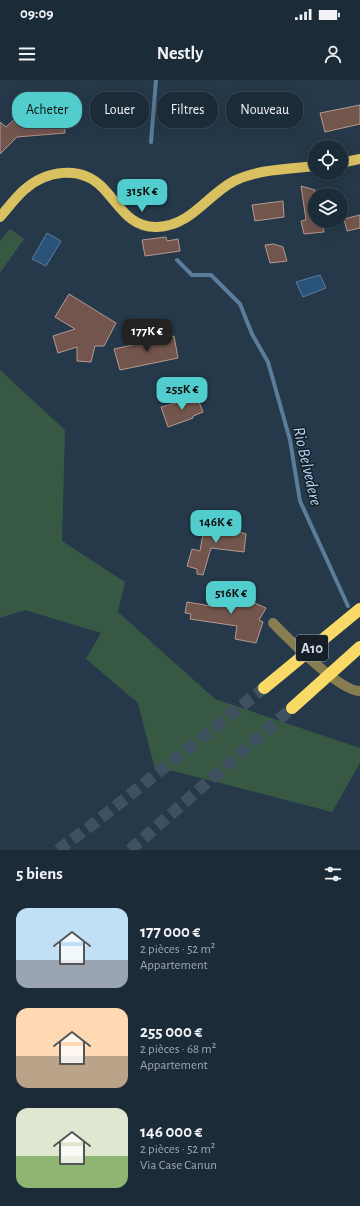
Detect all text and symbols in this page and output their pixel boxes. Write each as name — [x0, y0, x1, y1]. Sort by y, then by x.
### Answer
text: 09:09 — [20, 6, 54, 21]
icon: menu — [16, 43, 38, 65]
icon: person — [322, 43, 344, 65]
text: Nestly — [157, 45, 203, 63]
chip: Acheter — [12, 92, 82, 128]
chip: Louer — [90, 92, 149, 128]
chip: Filtres — [157, 92, 218, 128]
chip: Nouveau — [226, 92, 303, 128]
map controls — [308, 140, 348, 228]
button: locate — [308, 140, 348, 180]
pin: 315K € — [109, 179, 175, 213]
text: 315K € — [126, 185, 158, 198]
button: layers — [308, 188, 348, 228]
pin: 177K € — [114, 319, 180, 353]
text: 177K € — [131, 325, 163, 338]
pin: 255K € — [149, 377, 215, 411]
text: 255K € — [166, 383, 198, 396]
water label: Rio Belvedere — [290, 425, 325, 507]
pin: 146K € — [183, 510, 249, 544]
text: 146K € — [199, 516, 233, 529]
pin: 516K € — [198, 581, 264, 615]
text: 516K € — [215, 587, 247, 600]
road number: A10 — [296, 635, 328, 661]
icon: filters — [322, 863, 344, 885]
text: 5 biens — [16, 865, 63, 882]
text: 177 000 € — [140, 923, 200, 940]
icon: home — [48, 924, 96, 972]
text: 2 pièces · 52 m² — [140, 943, 215, 956]
text: Appartement — [140, 959, 208, 972]
text: 255 000 € — [140, 1023, 202, 1040]
icon: home — [48, 1024, 96, 1072]
text: 2 pièces · 68 m² — [140, 1043, 216, 1056]
text: Appartement — [140, 1059, 208, 1072]
text: 146 000 € — [140, 1123, 203, 1140]
icon: home — [48, 1124, 96, 1172]
text: 2 pièces · 52 m² — [140, 1143, 215, 1156]
text: Via Case Canun — [140, 1159, 217, 1172]

